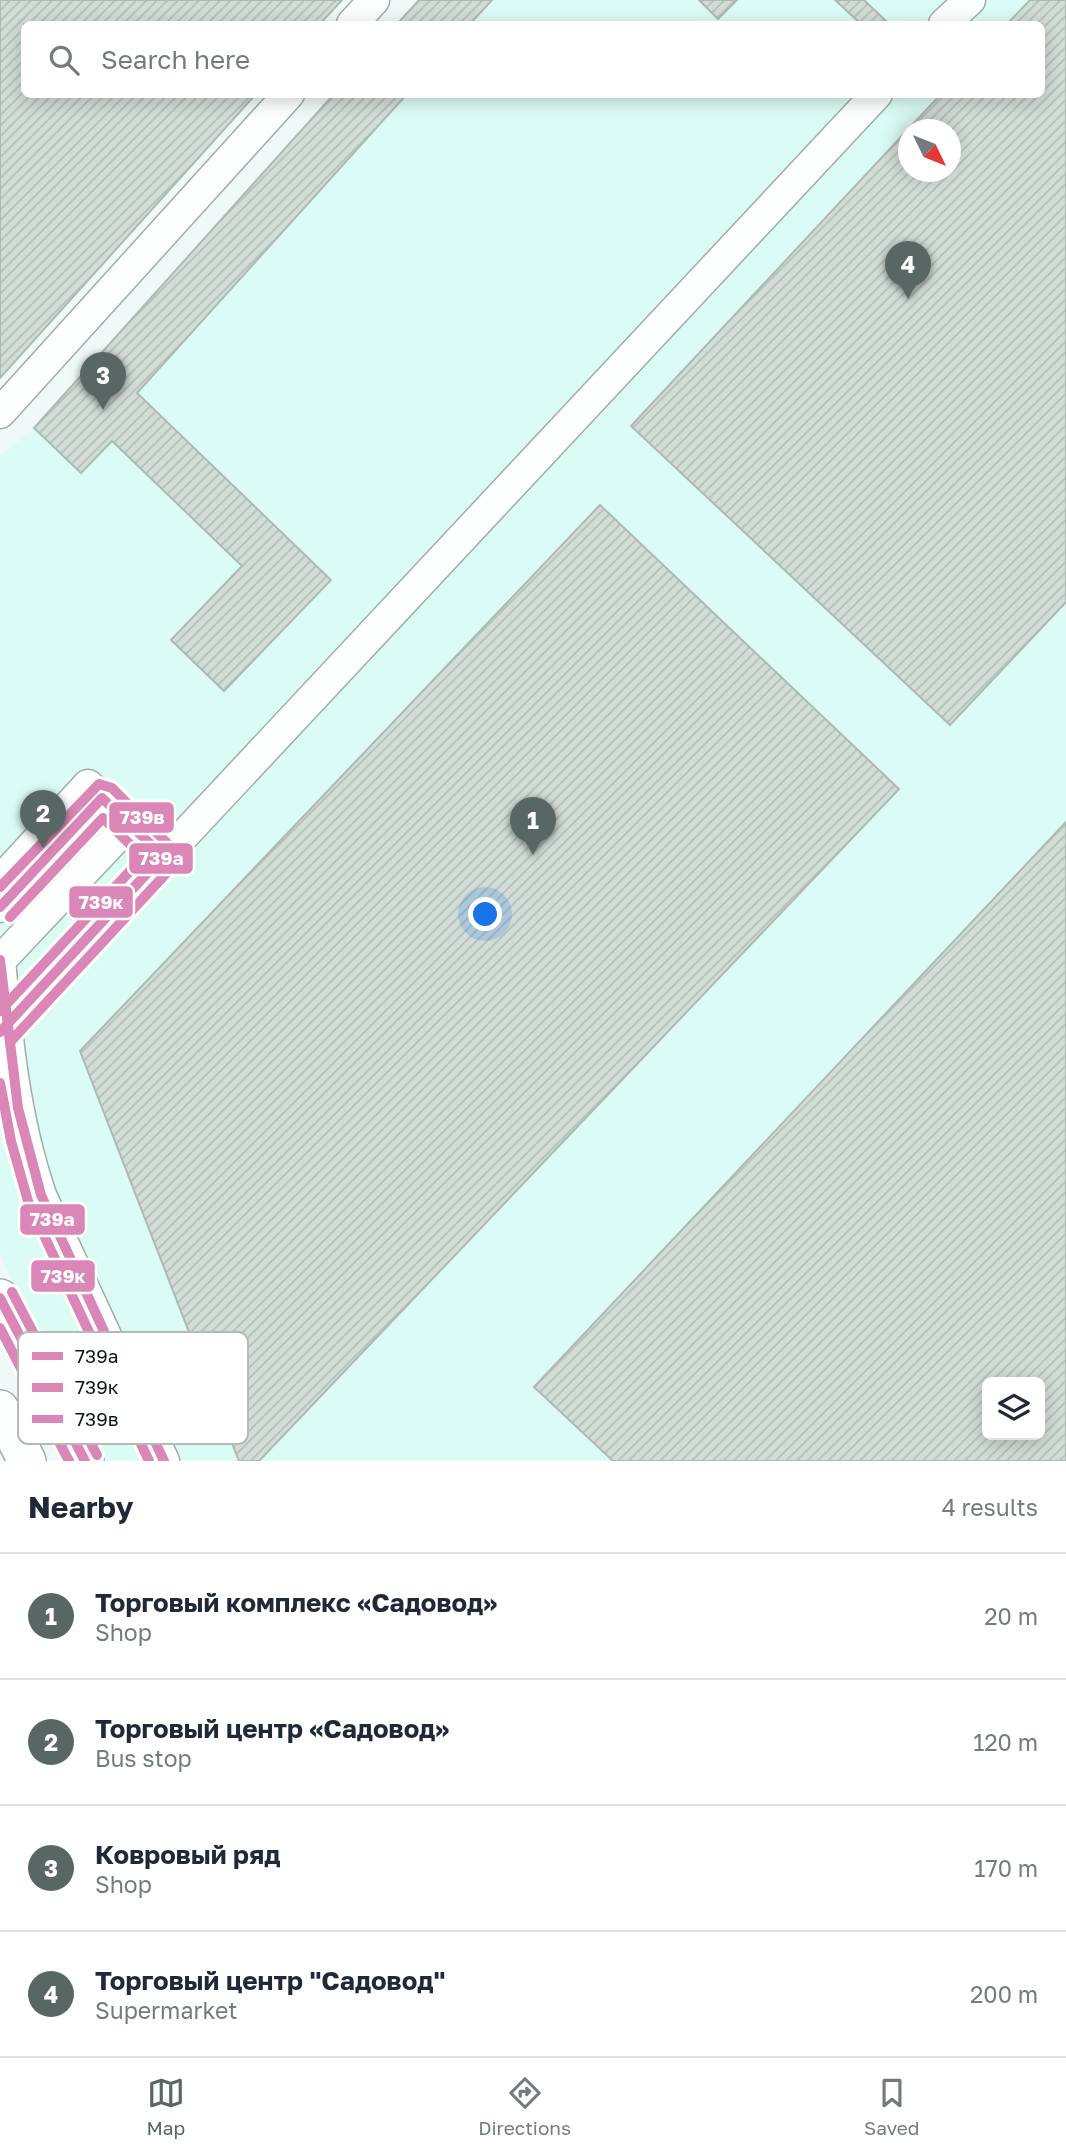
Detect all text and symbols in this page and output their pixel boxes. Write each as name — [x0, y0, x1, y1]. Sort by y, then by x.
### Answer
search box — [21, 21, 1045, 98]
icon: search — [45, 41, 83, 79]
text: Search here — [101, 44, 250, 75]
north arrow — [898, 119, 961, 182]
pin: 4 — [885, 241, 931, 299]
pin: 3 — [80, 352, 126, 410]
pin: 2 — [20, 790, 66, 848]
pin: 1 — [510, 797, 556, 855]
line badge: 739в — [108, 801, 175, 834]
text: 739в — [119, 805, 165, 828]
line badge: 739а — [128, 842, 194, 875]
text: 739а — [138, 846, 184, 869]
line badge: 739к — [68, 885, 134, 919]
text: 739к — [78, 890, 124, 913]
your location — [468, 897, 502, 931]
line badge: 739а — [19, 1203, 86, 1236]
text: 739а — [29, 1207, 75, 1230]
line badge: 739к — [30, 1259, 96, 1293]
text: 739к — [40, 1264, 86, 1287]
legend — [18, 1332, 248, 1444]
text: 739а — [75, 1344, 118, 1367]
text: 739к — [75, 1375, 119, 1398]
map controls — [982, 1377, 1045, 1440]
button: layers — [982, 1377, 1045, 1440]
text: 739в — [75, 1407, 118, 1430]
text: Nearby — [28, 1489, 133, 1525]
text: 4 results — [942, 1493, 1038, 1521]
text: Торговый комплекс «Садовод» — [95, 1587, 497, 1618]
text: 1 — [45, 1602, 57, 1630]
text: 20 m — [984, 1602, 1038, 1630]
text: Shop — [95, 1618, 152, 1646]
text: Торговый центр «Садовод» — [95, 1713, 449, 1744]
text: 2 — [44, 1728, 58, 1756]
text: 120 m — [973, 1728, 1038, 1756]
text: Bus stop — [95, 1744, 192, 1772]
text: Ковровый ряд — [95, 1839, 281, 1870]
text: 3 — [44, 1854, 58, 1882]
text: 170 m — [974, 1854, 1038, 1882]
text: Shop — [95, 1870, 152, 1898]
text: Торговый центр "Садовод" — [95, 1965, 445, 1996]
text: 4 — [44, 1980, 58, 2008]
text: 200 m — [970, 1980, 1038, 2008]
text: Supermarket — [95, 1996, 238, 2024]
tab: Map — [146, 2074, 185, 2139]
tab: Directions — [478, 2074, 571, 2139]
tab: Saved — [864, 2074, 920, 2139]

